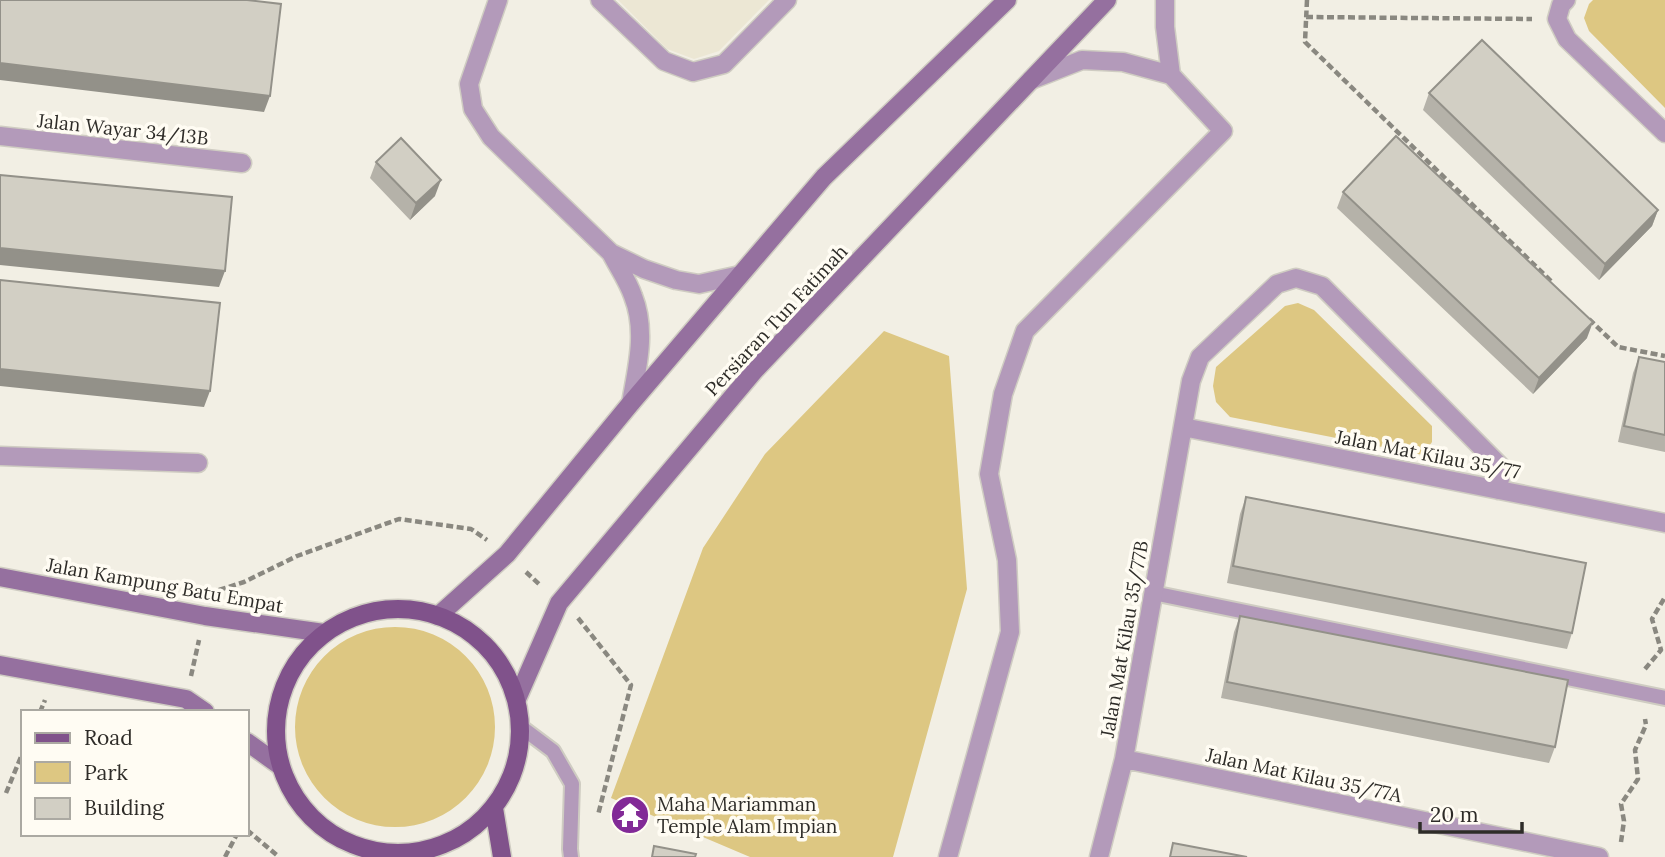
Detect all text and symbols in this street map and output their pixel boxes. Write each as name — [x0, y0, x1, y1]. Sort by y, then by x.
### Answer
street label: Jalan Wayar 34/13B — [35, 108, 210, 151]
street label: Persiaran Tun Fatimah — [700, 239, 852, 401]
street label: Jalan Mat Kilau 35/77 — [1332, 424, 1523, 485]
street label: Jalan Mat Kilau 35/77B — [1095, 538, 1154, 741]
street label: Jalan Kampung Batu Empat — [44, 552, 286, 618]
legend — [21, 710, 248, 836]
text: Road — [84, 724, 133, 751]
street label: Jalan Mat Kilau 35/77A — [1203, 742, 1405, 809]
text: Park — [84, 759, 128, 786]
scale bar — [1420, 790, 1522, 834]
place label: Maha Mariamman Temple Alam Impian — [657, 792, 837, 838]
text: Building — [84, 794, 164, 821]
temple icon: Maha Mariamman Temple Alam Impian — [609, 794, 651, 836]
text: 20 m — [1430, 801, 1479, 828]

